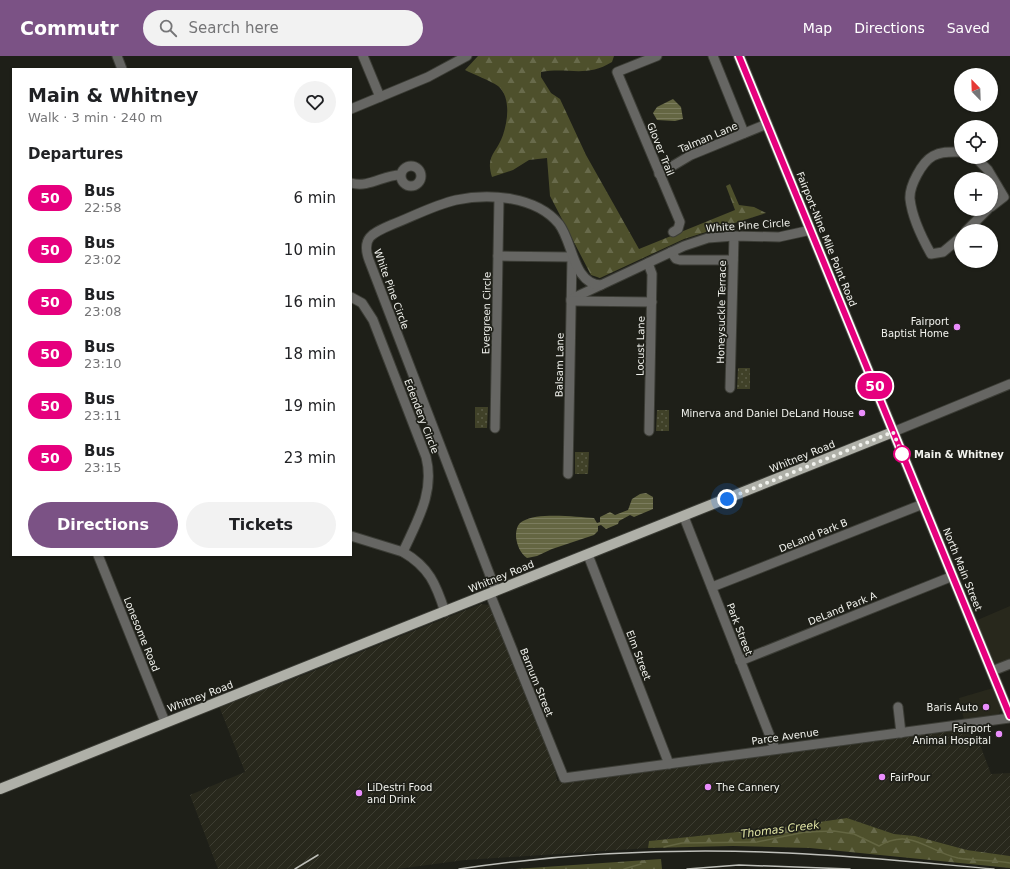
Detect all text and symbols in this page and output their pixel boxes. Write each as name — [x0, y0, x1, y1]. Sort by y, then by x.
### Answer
search box — [143, 10, 423, 46]
text: Commutr — [20, 17, 119, 39]
icon: search — [157, 17, 179, 39]
text: Search here — [189, 19, 279, 37]
text: Map — [803, 20, 832, 36]
text: Directions — [854, 20, 925, 36]
text: Saved — [947, 20, 990, 36]
north arrow — [954, 68, 998, 112]
map controls — [954, 68, 998, 268]
button: heart — [294, 81, 336, 123]
text: Main & Whitney — [28, 84, 198, 106]
text: Walk · 3 min · 240 m — [28, 110, 162, 125]
street label: Talman Lane — [676, 120, 739, 155]
button: locate — [954, 120, 998, 164]
street label: Glover Trail — [645, 121, 676, 177]
text: Departures — [28, 145, 123, 163]
street label: Fairport-Nine Mile Point Road — [794, 170, 859, 308]
button: + — [954, 172, 998, 216]
text: Bus — [84, 182, 115, 200]
text: 6 min — [293, 189, 336, 207]
text: 50 — [40, 190, 60, 206]
text: 22:58 — [84, 200, 121, 215]
street label: White Pine Circle — [705, 217, 791, 234]
button: − — [954, 224, 998, 268]
text: Bus — [84, 234, 115, 252]
text: 10 min — [284, 241, 336, 259]
text: 50 — [40, 242, 60, 258]
street label: White Pine Circle — [372, 248, 411, 331]
text: 23:02 — [84, 252, 121, 267]
street label: Honeysuckle Terrace — [715, 260, 728, 364]
street label: Evergreen Circle — [480, 272, 493, 354]
text: Bus — [84, 286, 115, 304]
text: 16 min — [284, 293, 336, 311]
text: 50 — [40, 294, 60, 310]
text: 23:08 — [84, 304, 121, 319]
street label: Locust Lane — [634, 316, 647, 376]
place label: Fairport Baptist Home — [881, 316, 949, 339]
marker: Fairport Baptist Home — [952, 322, 962, 332]
street label: Balsam Lane — [553, 333, 566, 397]
text: Bus — [84, 338, 115, 356]
text: 18 min — [284, 345, 336, 363]
text: 50 — [40, 346, 60, 362]
text: 23:10 — [84, 356, 121, 371]
line badge: 50 — [857, 373, 893, 399]
street label: Edendery Circle — [402, 377, 441, 455]
text: 50 — [865, 378, 885, 394]
text: Bus — [84, 390, 115, 408]
text: 19 min — [284, 397, 336, 415]
text: 50 — [40, 398, 60, 414]
text: 23:11 — [84, 408, 121, 423]
place label: Minerva and Daniel DeLand House — [681, 408, 854, 419]
marker: Minerva and Daniel DeLand House — [857, 408, 867, 418]
street label: Whitney Road — [768, 438, 837, 475]
text: Bus — [84, 442, 115, 460]
marker: Main & Whitney — [893, 445, 911, 463]
text: 23 min — [284, 449, 336, 467]
place label: Main & Whitney — [914, 449, 1004, 460]
text: 50 — [40, 450, 60, 466]
text: 23:15 — [84, 460, 121, 475]
your location — [717, 489, 737, 509]
button: Directions — [28, 502, 178, 548]
button: Tickets — [186, 502, 336, 548]
street label: DeLand Park B — [777, 517, 849, 554]
street label: North Main Street — [941, 526, 984, 612]
street label: Whitney Road — [467, 558, 536, 595]
street label: DeLand Park A — [806, 590, 878, 627]
street label: Lonesome Road — [122, 595, 162, 673]
street label: Park Street — [725, 601, 755, 657]
street label: Elm Street — [624, 629, 653, 682]
street label: Barnum Street — [518, 646, 555, 718]
street label: Whitney Road — [166, 679, 235, 714]
place label: Baris Auto — [927, 702, 978, 713]
marker: Baris Auto — [981, 702, 991, 712]
place label: Fairport Animal Hospital — [912, 723, 991, 746]
street label: Parce Avenue — [751, 726, 819, 747]
marker: Fairport Animal Hospital — [994, 729, 1004, 739]
marker: FairPour — [877, 772, 887, 782]
place label: FairPour — [890, 772, 931, 783]
place label: LiDestri Food and Drink — [367, 782, 432, 805]
marker: The Cannery — [703, 782, 713, 792]
place label: The Cannery — [715, 782, 780, 793]
marker: LiDestri Food and Drink — [354, 788, 364, 798]
water label: Thomas Creek — [740, 818, 821, 841]

